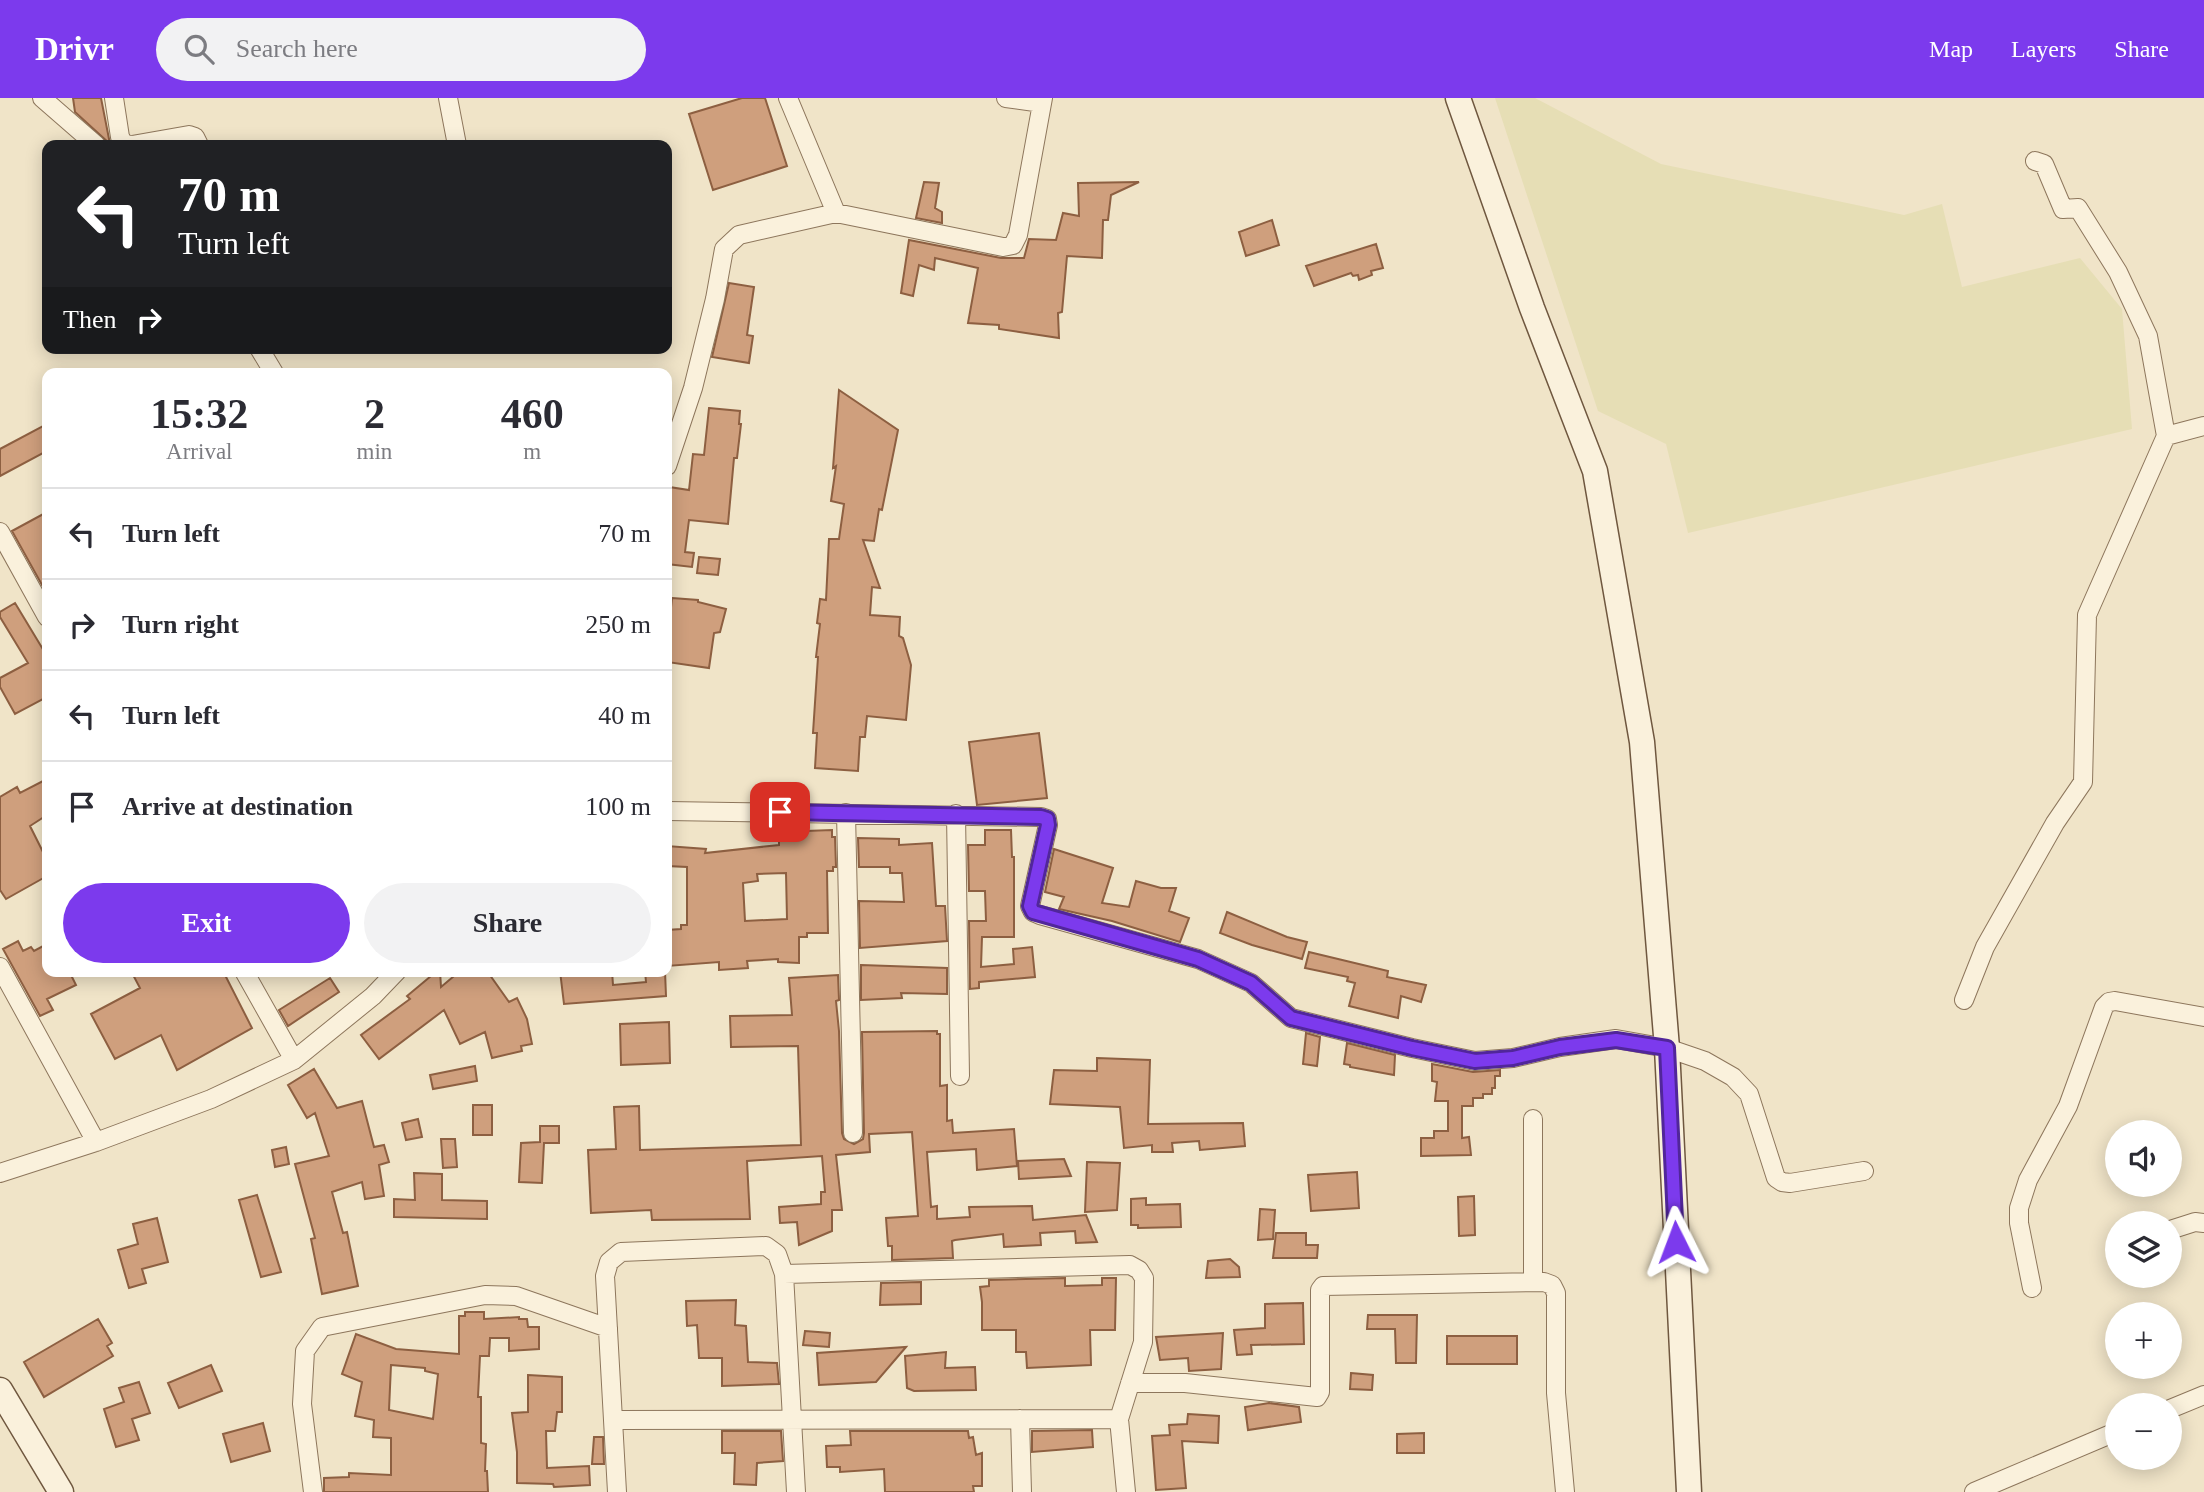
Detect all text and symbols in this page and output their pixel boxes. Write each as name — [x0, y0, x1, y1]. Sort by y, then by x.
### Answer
search box — [156, 18, 646, 81]
icon: search — [180, 30, 218, 68]
text: Drivr — [35, 31, 114, 67]
text: Search here — [236, 34, 358, 63]
text: Map — [1929, 36, 1973, 62]
text: Layers — [2011, 36, 2076, 62]
text: Share — [2114, 36, 2169, 62]
text: 70 m — [178, 167, 280, 222]
icon: left — [63, 168, 154, 259]
text: Turn left — [178, 225, 290, 261]
icon: right — [130, 301, 168, 339]
text: Then — [63, 305, 116, 334]
text: 15:32 — [150, 391, 248, 437]
text: 2 — [364, 391, 385, 437]
text: 460 — [501, 391, 564, 437]
text: Arrival — [166, 439, 233, 464]
text: min — [357, 439, 392, 464]
text: m — [523, 439, 541, 464]
icon: left — [63, 515, 101, 553]
text: Turn left — [122, 519, 220, 548]
text: 70 m — [598, 519, 651, 548]
icon: right — [63, 606, 101, 644]
text: Turn right — [122, 610, 239, 639]
text: 250 m — [585, 610, 651, 639]
icon: left — [63, 697, 101, 735]
text: Turn left — [122, 701, 220, 730]
text: 40 m — [598, 701, 651, 730]
pin — [750, 782, 810, 842]
icon: arrive — [63, 788, 101, 826]
text: Arrive at destination — [122, 792, 353, 821]
text: 100 m — [585, 792, 651, 821]
icon: arrive — [761, 793, 799, 831]
button: Exit — [63, 883, 350, 963]
button: Share — [364, 883, 651, 963]
map controls — [2105, 1120, 2182, 1470]
button: sound — [2105, 1120, 2182, 1197]
position arrow — [1639, 1205, 1713, 1279]
button: layers — [2105, 1211, 2182, 1288]
button: + — [2105, 1302, 2182, 1379]
button: − — [2105, 1393, 2182, 1470]

